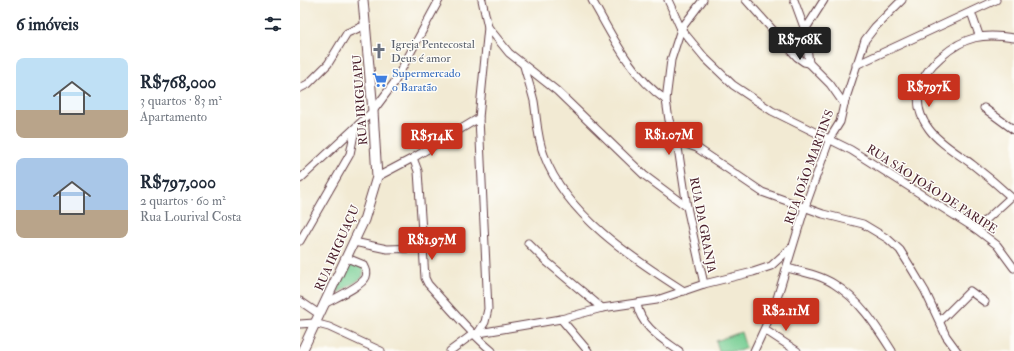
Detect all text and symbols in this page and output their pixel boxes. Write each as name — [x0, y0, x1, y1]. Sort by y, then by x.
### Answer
icon: filters — [262, 13, 284, 35]
text: 6 imóveis — [16, 14, 78, 35]
pin: R$768K — [767, 27, 833, 61]
text: R$768K — [778, 32, 822, 48]
place label: Igreja Pentecostal Deus é amor — [391, 37, 475, 66]
church icon: Igreja Pentecostal Deus é amor — [370, 42, 388, 60]
street label: RUA IRIGUAPU — [350, 54, 371, 146]
place label: Supermercado o Baratão — [392, 66, 461, 95]
supermarket icon: Supermercado o Baratão — [371, 71, 389, 89]
text: R$768,000 — [140, 72, 216, 93]
icon: home — [48, 74, 96, 122]
pin: R$797K — [896, 74, 962, 108]
text: R$797K — [907, 79, 951, 95]
text: 3 quartos · 83 m² — [140, 93, 222, 109]
street label: RUA JOÃO MARTINS — [782, 108, 837, 227]
text: Apartamento — [140, 109, 207, 125]
pin: R$1.07M — [632, 122, 706, 156]
pin: R$514K — [399, 123, 465, 157]
text: R$1.07M — [644, 127, 694, 143]
text: R$514K — [410, 128, 454, 144]
street label: RUA SÃO JOÃO DE PARIPE — [864, 142, 1000, 238]
text: R$797,000 — [140, 172, 216, 193]
icon: home — [48, 174, 96, 222]
street label: RUA DA GRANJA — [686, 176, 719, 275]
text: 2 quartos · 60 m² — [140, 193, 226, 209]
street label: RUA IRIGUAÇU — [312, 203, 363, 293]
text: Rua Lourival Costa — [140, 209, 241, 225]
pin: R$1.97M — [395, 227, 469, 261]
text: R$1.97M — [407, 232, 457, 248]
pin: R$2.11M — [749, 298, 823, 332]
text: R$2.11M — [762, 303, 810, 319]

